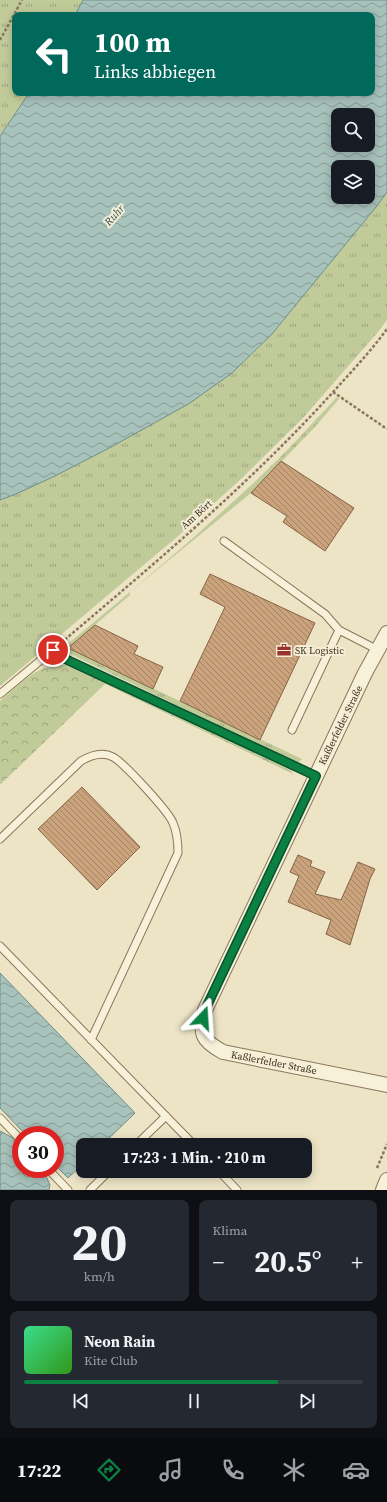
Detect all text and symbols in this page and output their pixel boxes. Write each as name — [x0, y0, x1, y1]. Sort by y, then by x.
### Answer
text: 100 m — [94, 23, 171, 61]
icon: left — [28, 28, 80, 80]
text: Links abbiegen — [94, 59, 216, 84]
map controls — [331, 108, 375, 204]
button: search — [331, 108, 375, 152]
button: layers — [331, 160, 375, 204]
water label: Ruhr — [100, 201, 128, 230]
street label: Am Bört — [178, 497, 215, 532]
pin — [36, 633, 70, 667]
icon: arrive — [42, 639, 64, 661]
office icon: SK Logistic — [276, 642, 292, 658]
place label: SK Logistic — [295, 644, 344, 657]
street label: Kaßlerfelder Straße — [316, 683, 365, 767]
position arrow — [182, 997, 224, 1039]
street label: Kaßlerfelder Straße — [230, 1048, 318, 1077]
speed limit sign: 30 — [12, 1126, 64, 1178]
text: 17:23 · 1 Min. · 210 m — [122, 1147, 266, 1168]
text: 20 — [71, 1206, 127, 1277]
text: Klima — [213, 1222, 247, 1239]
text: 20.5° — [254, 1241, 322, 1282]
text: − — [213, 1247, 224, 1277]
text: + — [351, 1247, 363, 1277]
text: km/h — [84, 1268, 115, 1285]
text: Neon Rain — [84, 1331, 155, 1352]
text: Kite Club — [84, 1352, 137, 1369]
icon: previous — [70, 1390, 92, 1412]
icon: pause — [183, 1390, 205, 1412]
icon: next — [296, 1390, 318, 1412]
icon: directions — [95, 1456, 123, 1484]
icon: music — [157, 1456, 185, 1484]
icon: phone — [219, 1456, 247, 1484]
icon: climate — [280, 1456, 308, 1484]
icon: car — [342, 1456, 370, 1484]
text: 17:22 — [17, 1458, 61, 1483]

